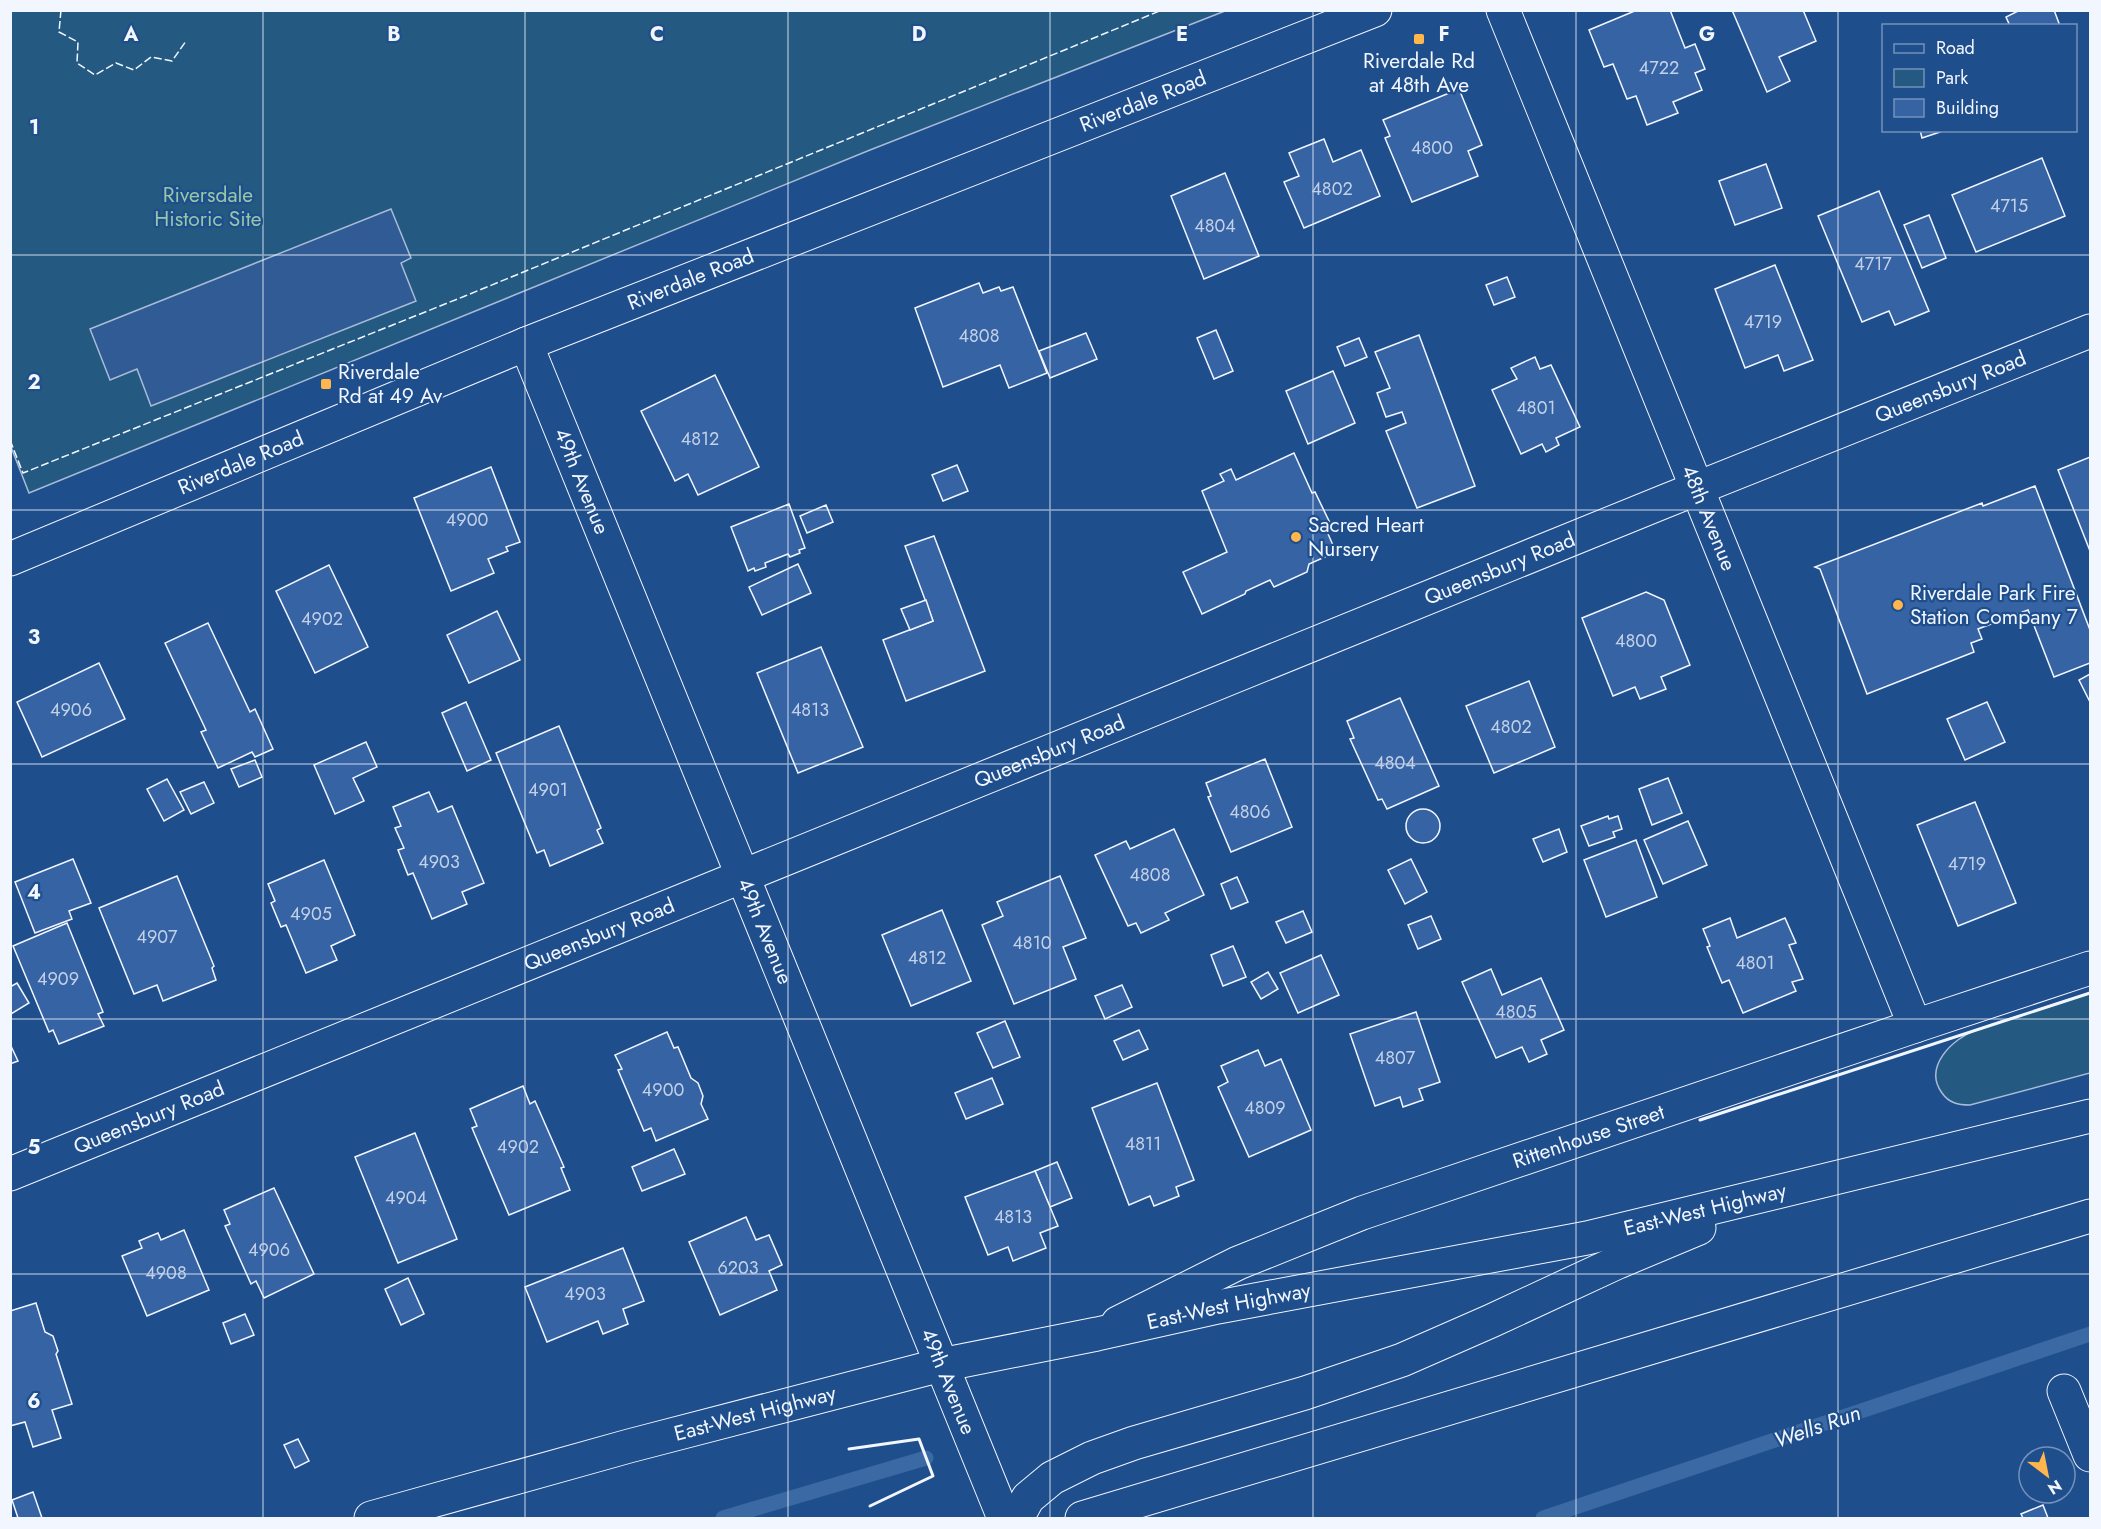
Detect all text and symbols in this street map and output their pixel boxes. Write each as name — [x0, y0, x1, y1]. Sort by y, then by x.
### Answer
text: A — [123, 20, 139, 49]
text: B — [387, 20, 401, 49]
text: C — [650, 20, 664, 49]
text: D — [912, 20, 926, 49]
text: E — [1176, 20, 1188, 49]
text: F — [1438, 20, 1450, 49]
text: G — [1699, 20, 1715, 49]
legend — [1882, 24, 2077, 132]
marker: Riverdale Rd at 48th Ave — [1412, 32, 1426, 46]
text: Road — [1936, 35, 1975, 61]
place label: Riverdale Rd at 48th Ave — [1363, 46, 1475, 100]
house number: 4722 — [1639, 55, 1679, 81]
street label: Riverdale Road — [1075, 63, 1211, 140]
text: Park — [1936, 65, 1968, 91]
text: Building — [1936, 95, 1999, 121]
text: 1 — [29, 113, 39, 142]
house number: 4800 — [1411, 135, 1453, 161]
house number: 4802 — [1311, 176, 1353, 202]
park label: Riversdale Historic Site — [154, 180, 262, 234]
house number: 4715 — [1990, 193, 2028, 219]
house number: 4804 — [1194, 213, 1236, 239]
street label: Riverdale Road — [623, 241, 758, 318]
house number: 4717 — [1854, 251, 1892, 277]
house number: 4719 — [1744, 309, 1782, 335]
house number: 4808 — [959, 323, 999, 349]
street label: Queensbury Road — [1870, 343, 2031, 431]
place label: Riverdale Rd at 49 Av — [338, 357, 443, 411]
text: 2 — [27, 368, 41, 397]
marker: Riverdale Rd at 49 Av — [319, 377, 333, 391]
house number: 4801 — [1516, 395, 1556, 421]
street label: Riverdale Road — [173, 423, 308, 502]
street label: 49th Avenue — [547, 423, 617, 539]
house number: 4812 — [681, 426, 719, 452]
street label: 48th Avenue — [1674, 460, 1744, 575]
house number: 4900 — [446, 507, 488, 533]
place label: Sacred Heart Nursery — [1308, 510, 1424, 564]
street label: Queensbury Road — [1420, 524, 1580, 613]
marker: Sacred Heart Nursery — [1289, 530, 1303, 544]
place label: Riverdale Park Fire Station Company 7 — [1910, 578, 2078, 632]
marker: Riverdale Park Fire Station Company 7 — [1891, 598, 1905, 612]
house number: 4902 — [301, 606, 343, 632]
text: 3 — [28, 623, 40, 652]
house number: 4800 — [1615, 628, 1657, 654]
house number: 4906 — [50, 697, 92, 723]
house number: 4813 — [791, 697, 829, 723]
street label: Queensbury Road — [969, 707, 1129, 796]
house number: 4802 — [1490, 714, 1532, 740]
house number: 4804 — [1374, 750, 1416, 776]
house number: 4901 — [528, 777, 568, 803]
house number: 4806 — [1229, 799, 1271, 825]
house number: 4903 — [418, 849, 460, 875]
house number: 4719 — [1948, 851, 1986, 877]
house number: 4808 — [1130, 862, 1170, 888]
street label: 49th Avenue — [730, 874, 800, 989]
text: 4 — [27, 878, 41, 907]
street label: Queensbury Road — [519, 890, 679, 979]
house number: 4905 — [290, 901, 332, 927]
house number: 4907 — [136, 924, 178, 950]
house number: 4810 — [1012, 930, 1052, 956]
house number: 4812 — [908, 945, 946, 971]
house number: 4801 — [1735, 950, 1775, 976]
house number: 4909 — [37, 966, 79, 992]
house number: 4805 — [1495, 999, 1537, 1025]
house number: 4807 — [1375, 1045, 1416, 1071]
street label: Queensbury Road — [69, 1073, 229, 1162]
house number: 4900 — [642, 1077, 684, 1103]
house number: 4809 — [1244, 1095, 1286, 1121]
street label: Rittenhouse Street — [1509, 1097, 1668, 1176]
house number: 4811 — [1125, 1131, 1161, 1157]
text: 5 — [28, 1133, 41, 1162]
house number: 4902 — [497, 1134, 539, 1160]
street label: East-West Highway — [1621, 1175, 1790, 1244]
house number: 4904 — [385, 1185, 427, 1211]
house number: 4813 — [994, 1204, 1032, 1230]
house number: 4906 — [248, 1237, 290, 1263]
house number: 6203 — [717, 1255, 759, 1281]
house number: 4908 — [145, 1260, 187, 1286]
street label: East-West Highway — [1144, 1275, 1314, 1337]
house number: 4903 — [564, 1281, 606, 1307]
street label: 49th Avenue — [913, 1324, 983, 1439]
street label: East-West Highway — [671, 1378, 840, 1449]
text: 6 — [27, 1387, 41, 1416]
water label: Wells Run — [1769, 1396, 1865, 1456]
north arrow — [2017, 1445, 2077, 1505]
text: N — [2043, 1474, 2066, 1500]

